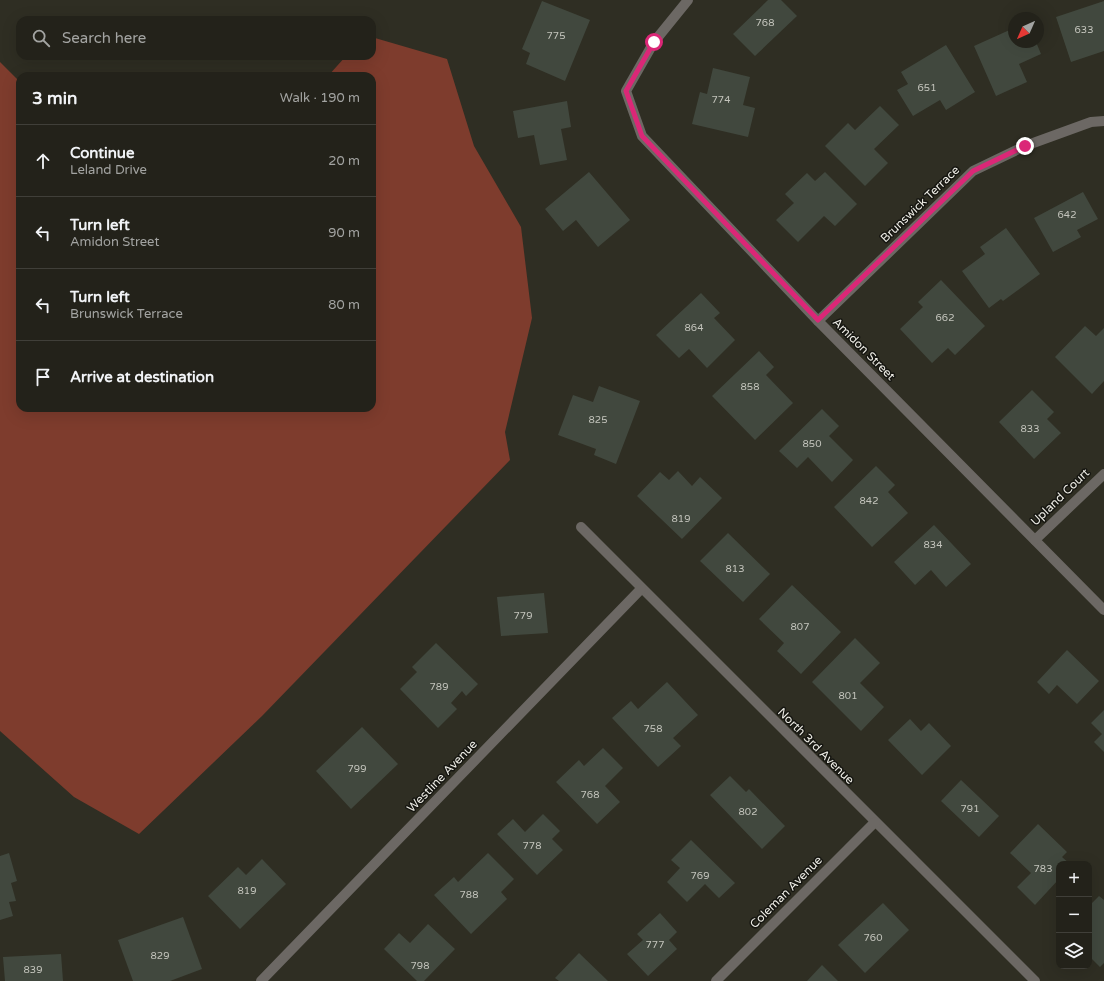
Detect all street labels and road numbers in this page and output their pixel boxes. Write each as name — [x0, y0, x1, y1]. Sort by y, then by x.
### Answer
street label: Brunswick Terrace — [878, 163, 962, 245]
street label: Amidon Street — [830, 315, 898, 383]
street label: Upland Court — [1028, 465, 1093, 528]
street label: North 3rd Avenue — [775, 705, 857, 787]
street label: Westline Avenue — [404, 737, 480, 815]
street label: Coleman Avenue — [747, 853, 825, 931]

